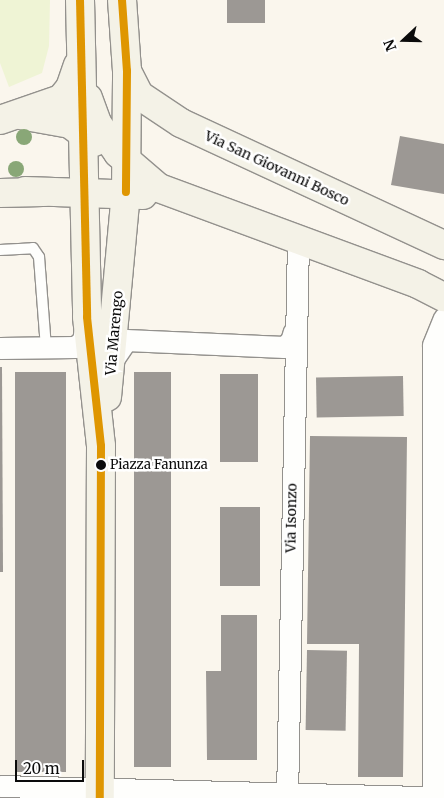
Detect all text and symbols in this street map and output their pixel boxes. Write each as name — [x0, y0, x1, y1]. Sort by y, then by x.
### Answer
north arrow — [379, 15, 429, 65]
text: N — [380, 37, 400, 54]
street label: Via San Giovanni Bosco — [202, 127, 352, 209]
street label: Via Marengo — [102, 290, 126, 376]
place label: Piazza Fanunza — [110, 457, 208, 473]
marker: Piazza Fanunza — [96, 460, 106, 470]
street label: Via Isonzo — [282, 483, 300, 553]
scale bar — [18, 750, 86, 782]
text: 20 m — [23, 759, 60, 778]

